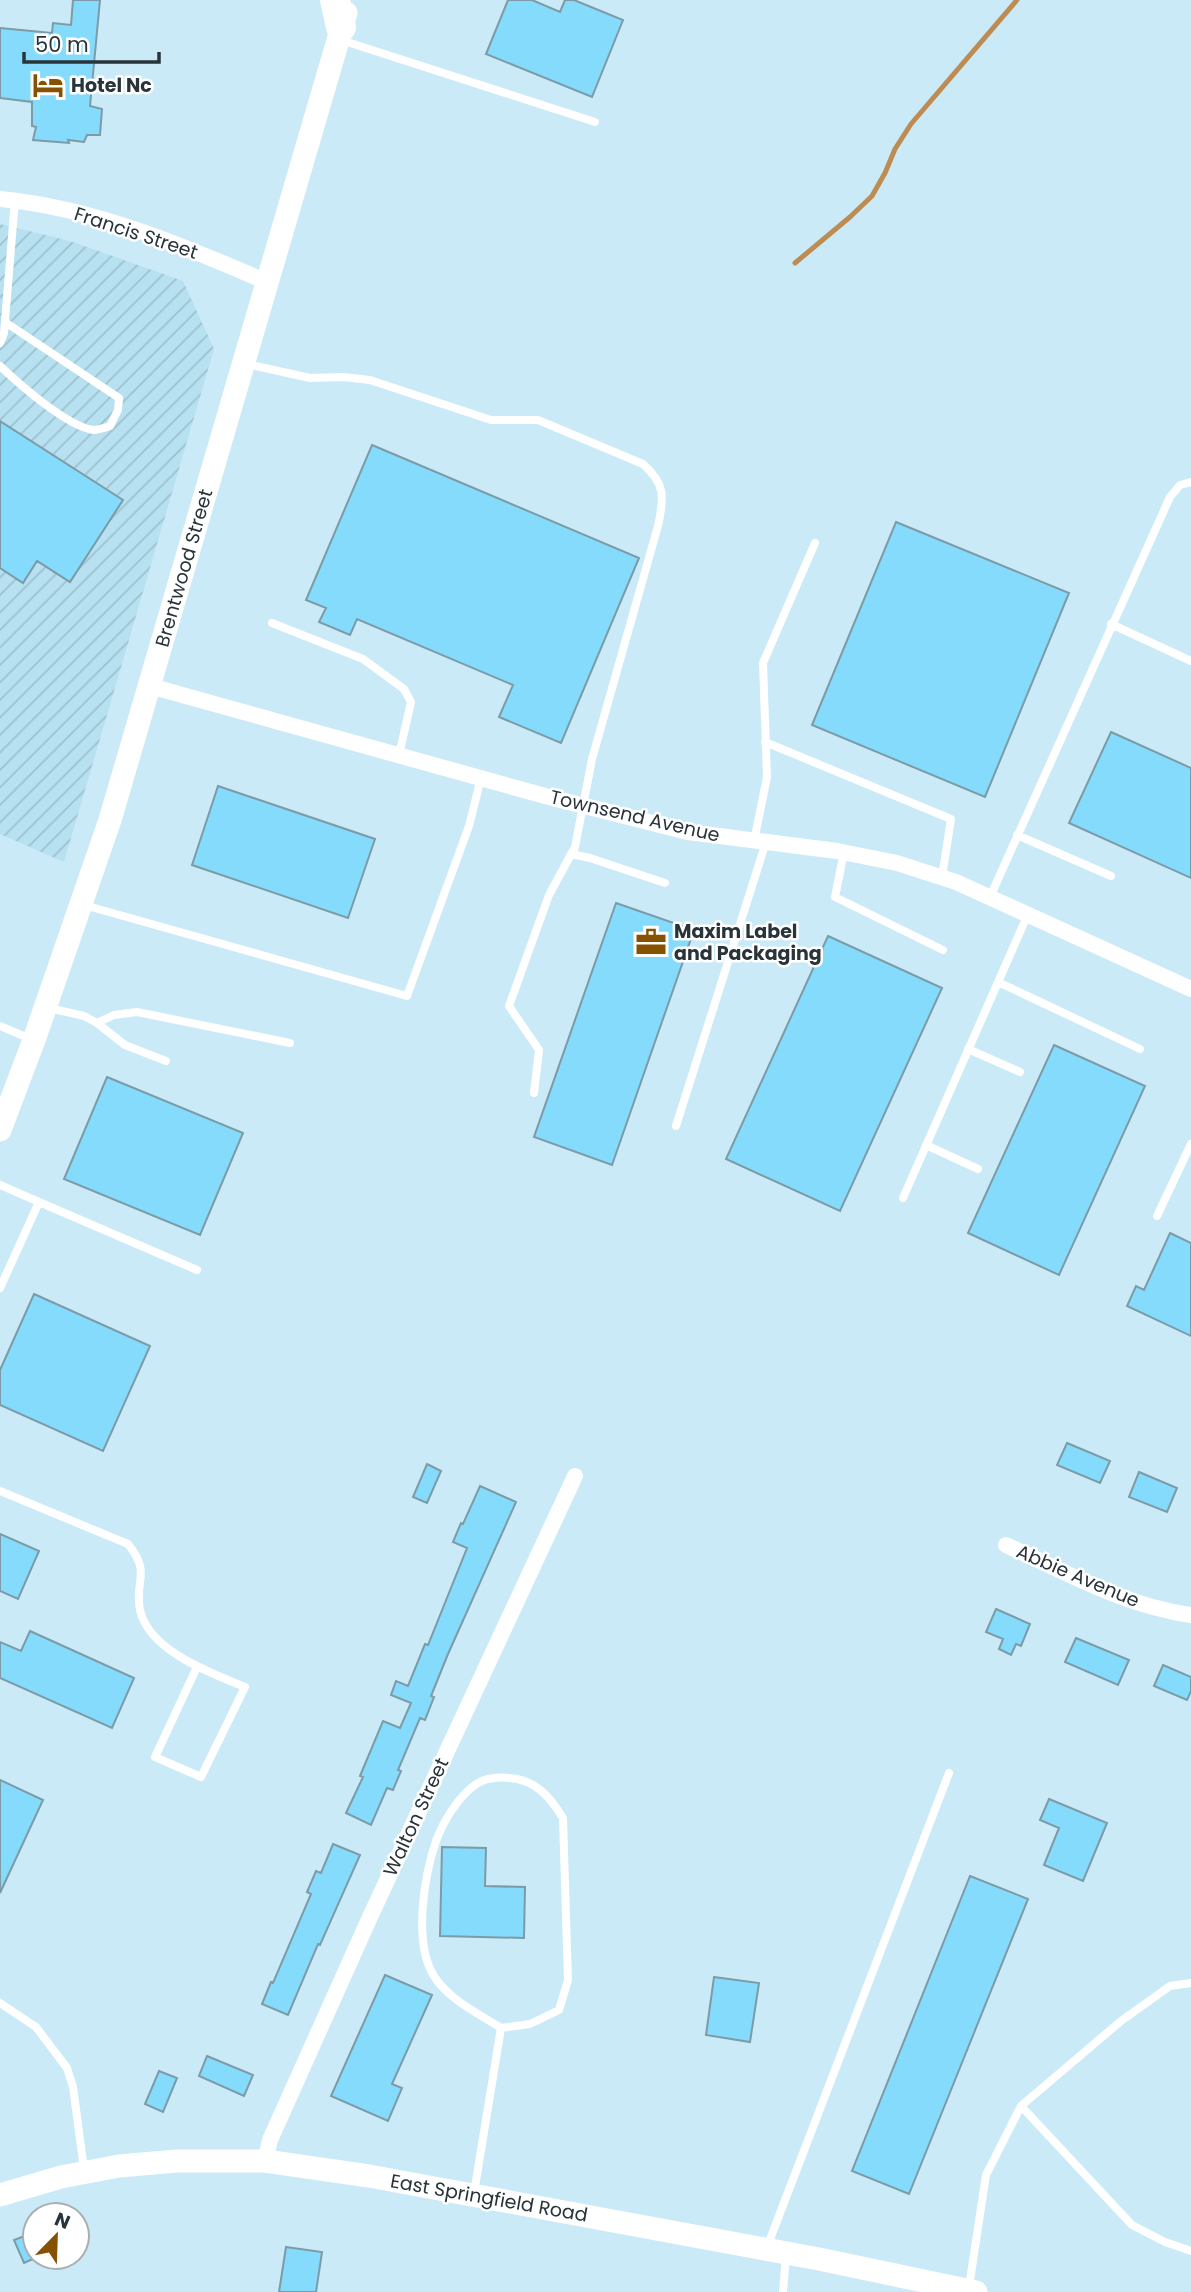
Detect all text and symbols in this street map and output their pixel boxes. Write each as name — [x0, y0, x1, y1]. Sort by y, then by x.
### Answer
scale bar — [24, 21, 159, 65]
text: 50 m — [35, 30, 89, 59]
hotel icon: Hotel Nc — [31, 68, 65, 102]
place label: Hotel Nc — [71, 72, 152, 99]
street label: Francis Street — [71, 200, 201, 266]
street label: Brentwood Street — [149, 486, 219, 650]
street label: Townsend Avenue — [548, 783, 722, 849]
place label: Maxim Label and Packaging — [674, 918, 822, 967]
office icon: Maxim Label and Packaging — [634, 925, 668, 959]
street label: Abbie Avenue — [1012, 1538, 1144, 1614]
street label: Walton Street — [377, 1753, 455, 1881]
street label: East Springfield Road — [388, 2167, 590, 2229]
north arrow — [21, 2201, 91, 2271]
text: N — [51, 2206, 74, 2236]

